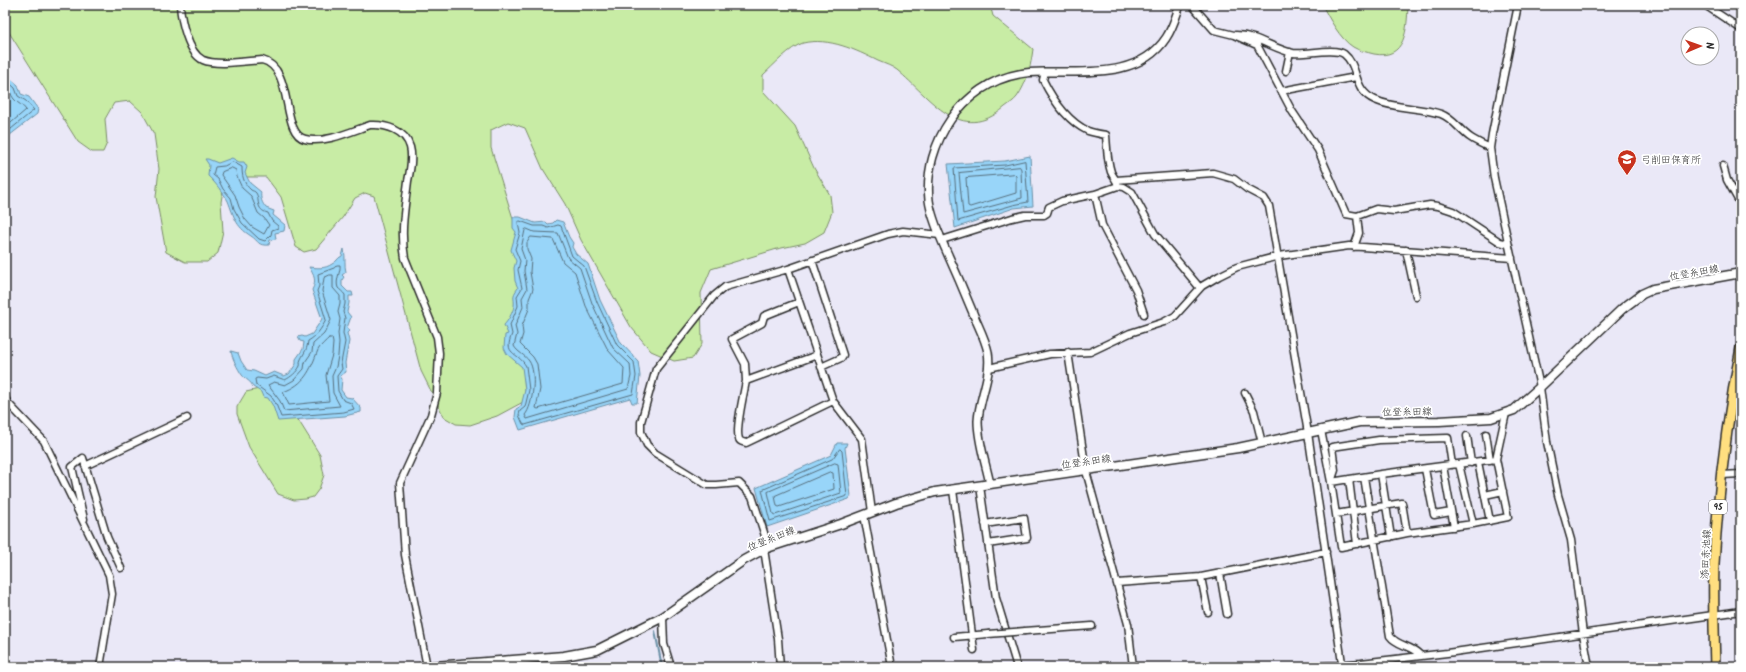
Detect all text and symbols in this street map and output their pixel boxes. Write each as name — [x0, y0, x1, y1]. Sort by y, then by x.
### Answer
north arrow — [1680, 26, 1720, 66]
text: N — [1700, 42, 1718, 50]
school or university icon: 弓削田保育所 — [1616, 148, 1638, 176]
place label: 弓削田保育所 — [1641, 152, 1701, 168]
street label: 位登糸田線 — [1668, 261, 1720, 285]
street label: 位登糸田線 — [1382, 404, 1432, 420]
street label: 位登糸田線 — [1060, 451, 1112, 473]
road number: 95 — [1709, 500, 1727, 514]
street label: 位登糸田線 — [745, 522, 798, 556]
street label: 添田赤池線 — [1697, 529, 1715, 579]

